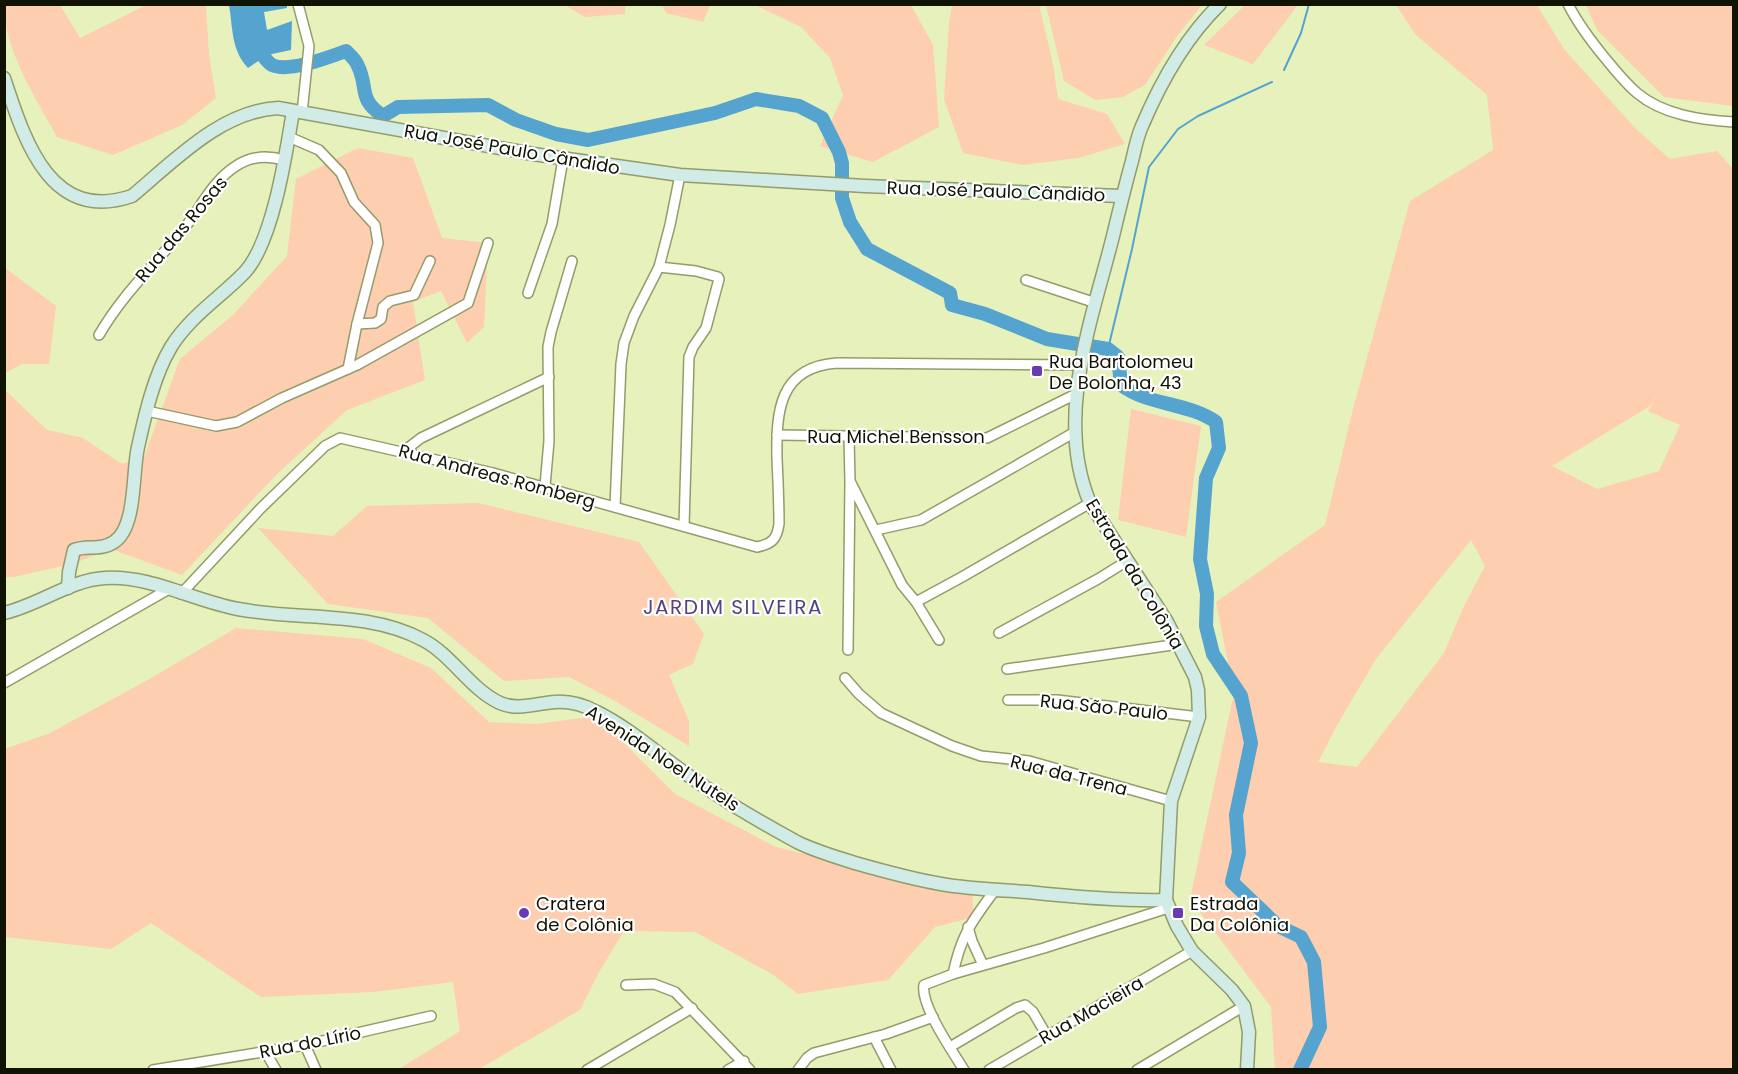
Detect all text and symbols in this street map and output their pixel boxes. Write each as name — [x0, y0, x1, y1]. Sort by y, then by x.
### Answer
street label: Rua José Paulo Cândido — [402, 118, 622, 180]
street label: Rua das Rosas — [129, 171, 233, 287]
street label: Rua José Paulo Cândido — [886, 175, 1106, 207]
place label: Rua Bartolomeu De Bolonha, 43 — [1049, 349, 1194, 395]
marker: Rua Bartolomeu De Bolonha, 43 — [1030, 364, 1044, 378]
street label: Rua Michel Bensson — [807, 424, 985, 449]
street label: Rua Andreas Romberg — [396, 438, 598, 514]
street label: Estrada da Colônia — [1080, 494, 1190, 654]
district label: JARDIM SILVEIRA — [643, 593, 823, 621]
street label: Rua São Paulo — [1039, 688, 1169, 726]
street label: Avenida Noel Nutels — [581, 699, 745, 817]
street label: Rua da Trena — [1008, 748, 1130, 802]
place label: Cratera de Colônia — [536, 891, 634, 937]
place label: Estrada Da Colônia — [1190, 891, 1289, 937]
marker: Cratera de Colônia — [517, 906, 531, 920]
marker: Estrada Da Colônia — [1171, 906, 1185, 920]
street label: Rua Macieira — [1034, 970, 1148, 1050]
street label: Rua do Lírio — [257, 1020, 363, 1064]

